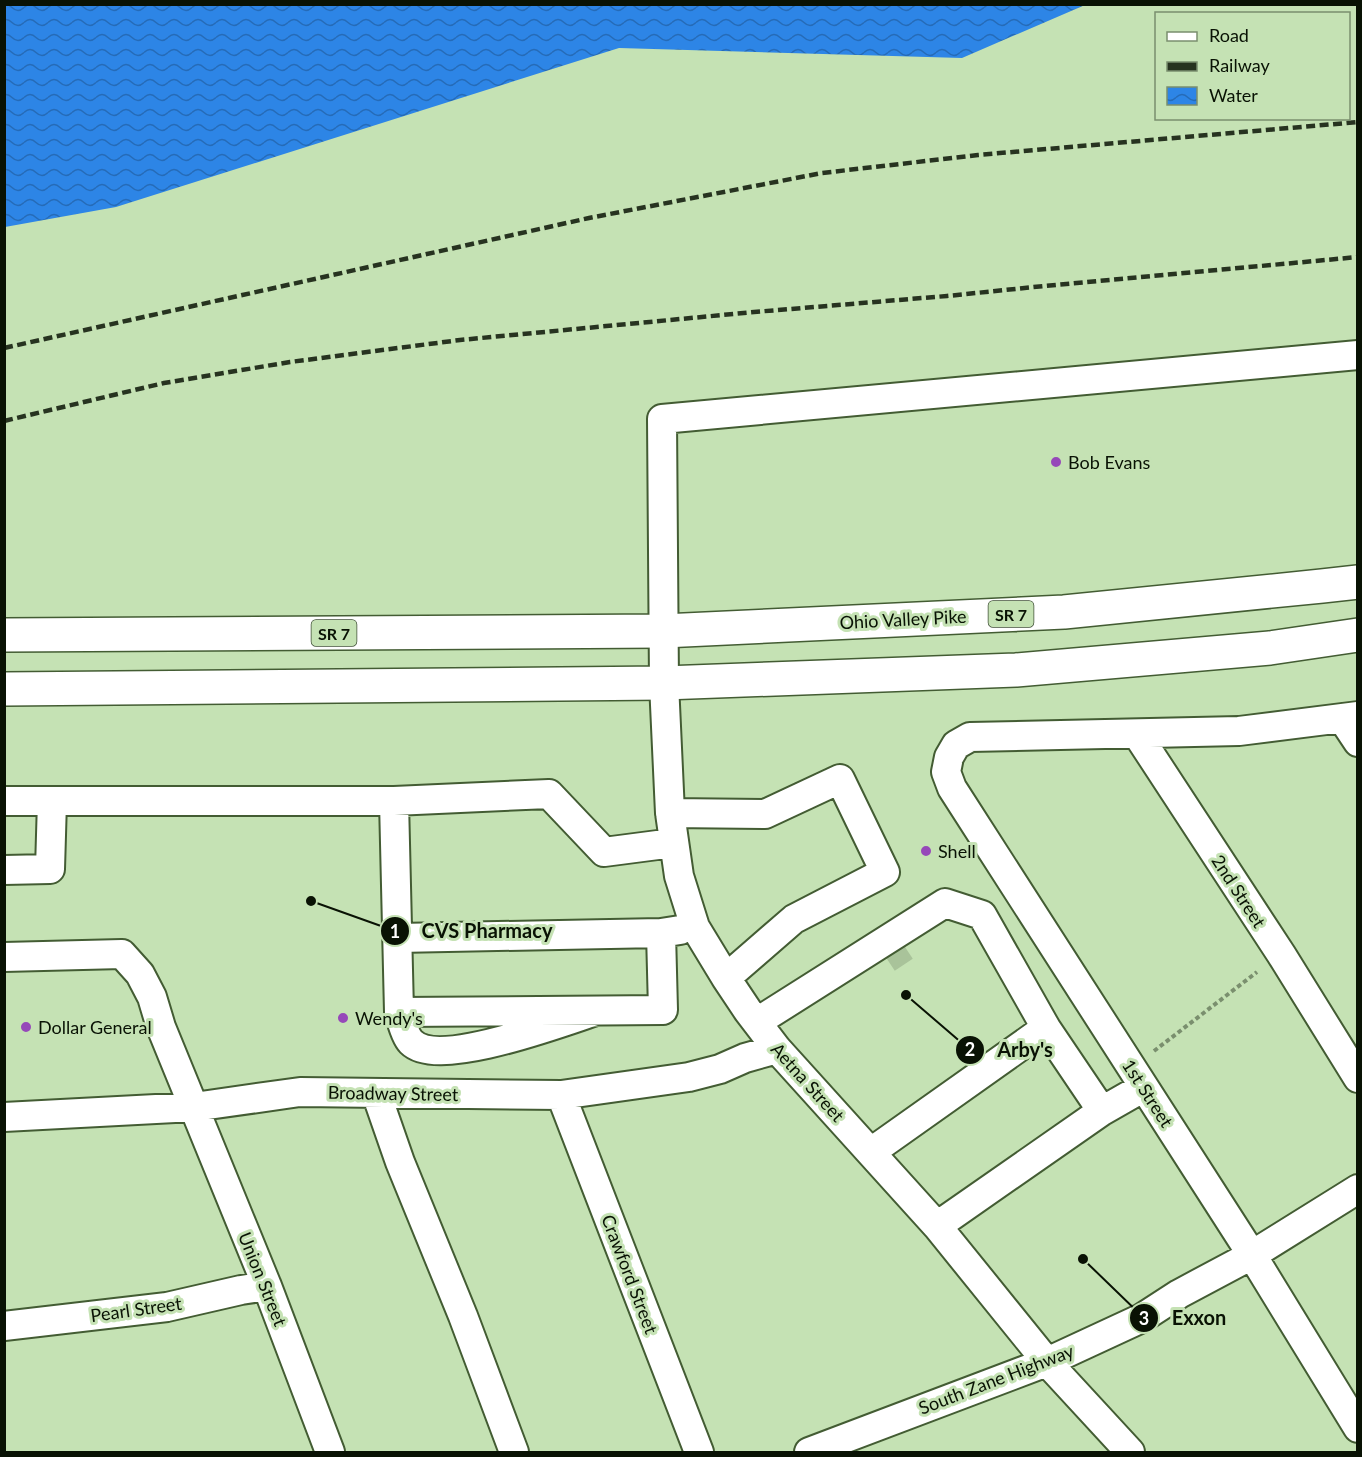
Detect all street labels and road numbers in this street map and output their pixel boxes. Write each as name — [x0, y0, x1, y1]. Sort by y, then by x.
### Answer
road number: SR 7 — [988, 601, 1034, 627]
street label: Ohio Valley Pike — [839, 605, 967, 633]
road number: SR 7 — [312, 620, 356, 646]
street label: 2nd Street — [1207, 850, 1271, 932]
street label: Aetna Street — [767, 1038, 850, 1126]
street label: 1st Street — [1118, 1055, 1178, 1132]
street label: Broadway Street — [328, 1081, 459, 1105]
street label: Crawford Street — [597, 1211, 663, 1337]
street label: Union Street — [234, 1229, 292, 1330]
street label: Pearl Street — [89, 1292, 183, 1326]
street label: South Zane Highway — [915, 1339, 1077, 1419]

